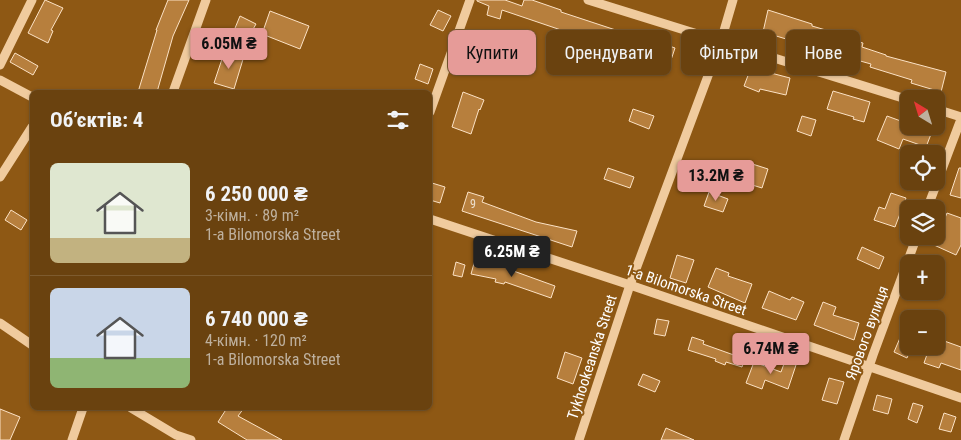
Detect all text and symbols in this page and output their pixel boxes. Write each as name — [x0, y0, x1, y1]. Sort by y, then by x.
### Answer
pin: 6.05M ₴ — [183, 28, 275, 70]
chip: Купити — [448, 30, 536, 75]
chip: Орендувати — [546, 30, 671, 75]
chip: Фільтри — [681, 30, 776, 75]
chip: Нове — [786, 30, 860, 75]
text: 6.05M ₴ — [201, 34, 257, 53]
north arrow — [900, 90, 945, 135]
map controls — [900, 90, 945, 355]
icon: filters — [384, 106, 412, 134]
text: Об’єктів: 4 — [50, 108, 143, 132]
button: locate — [900, 145, 945, 190]
pin: 13.2M ₴ — [670, 160, 762, 202]
text: 13.2M ₴ — [688, 166, 744, 185]
text: 6 250 000 ₴ — [205, 182, 308, 206]
icon: home — [90, 183, 150, 243]
house number: 9 — [470, 197, 476, 211]
button: layers — [900, 200, 945, 245]
text: 3-кімн. · 89 m² — [205, 206, 299, 225]
text: 1-a Bilomorska Street — [205, 225, 341, 244]
pin: 6.25M ₴ — [466, 236, 558, 278]
text: 6.25M ₴ — [484, 242, 540, 261]
button: + — [900, 255, 945, 300]
street label: 1-a Bilomorska Street — [623, 261, 749, 319]
street label: Ярового вулиця — [842, 284, 892, 382]
street label: Tykhookeanska Street — [563, 292, 621, 422]
text: 6 740 000 ₴ — [205, 307, 308, 331]
icon: home — [90, 308, 150, 368]
button: − — [900, 310, 945, 355]
text: 4-кімн. · 120 m² — [205, 331, 307, 350]
pin: 6.74M ₴ — [725, 332, 817, 375]
text: 6.74M ₴ — [743, 339, 799, 358]
text: 1-a Bilomorska Street — [205, 350, 341, 369]

